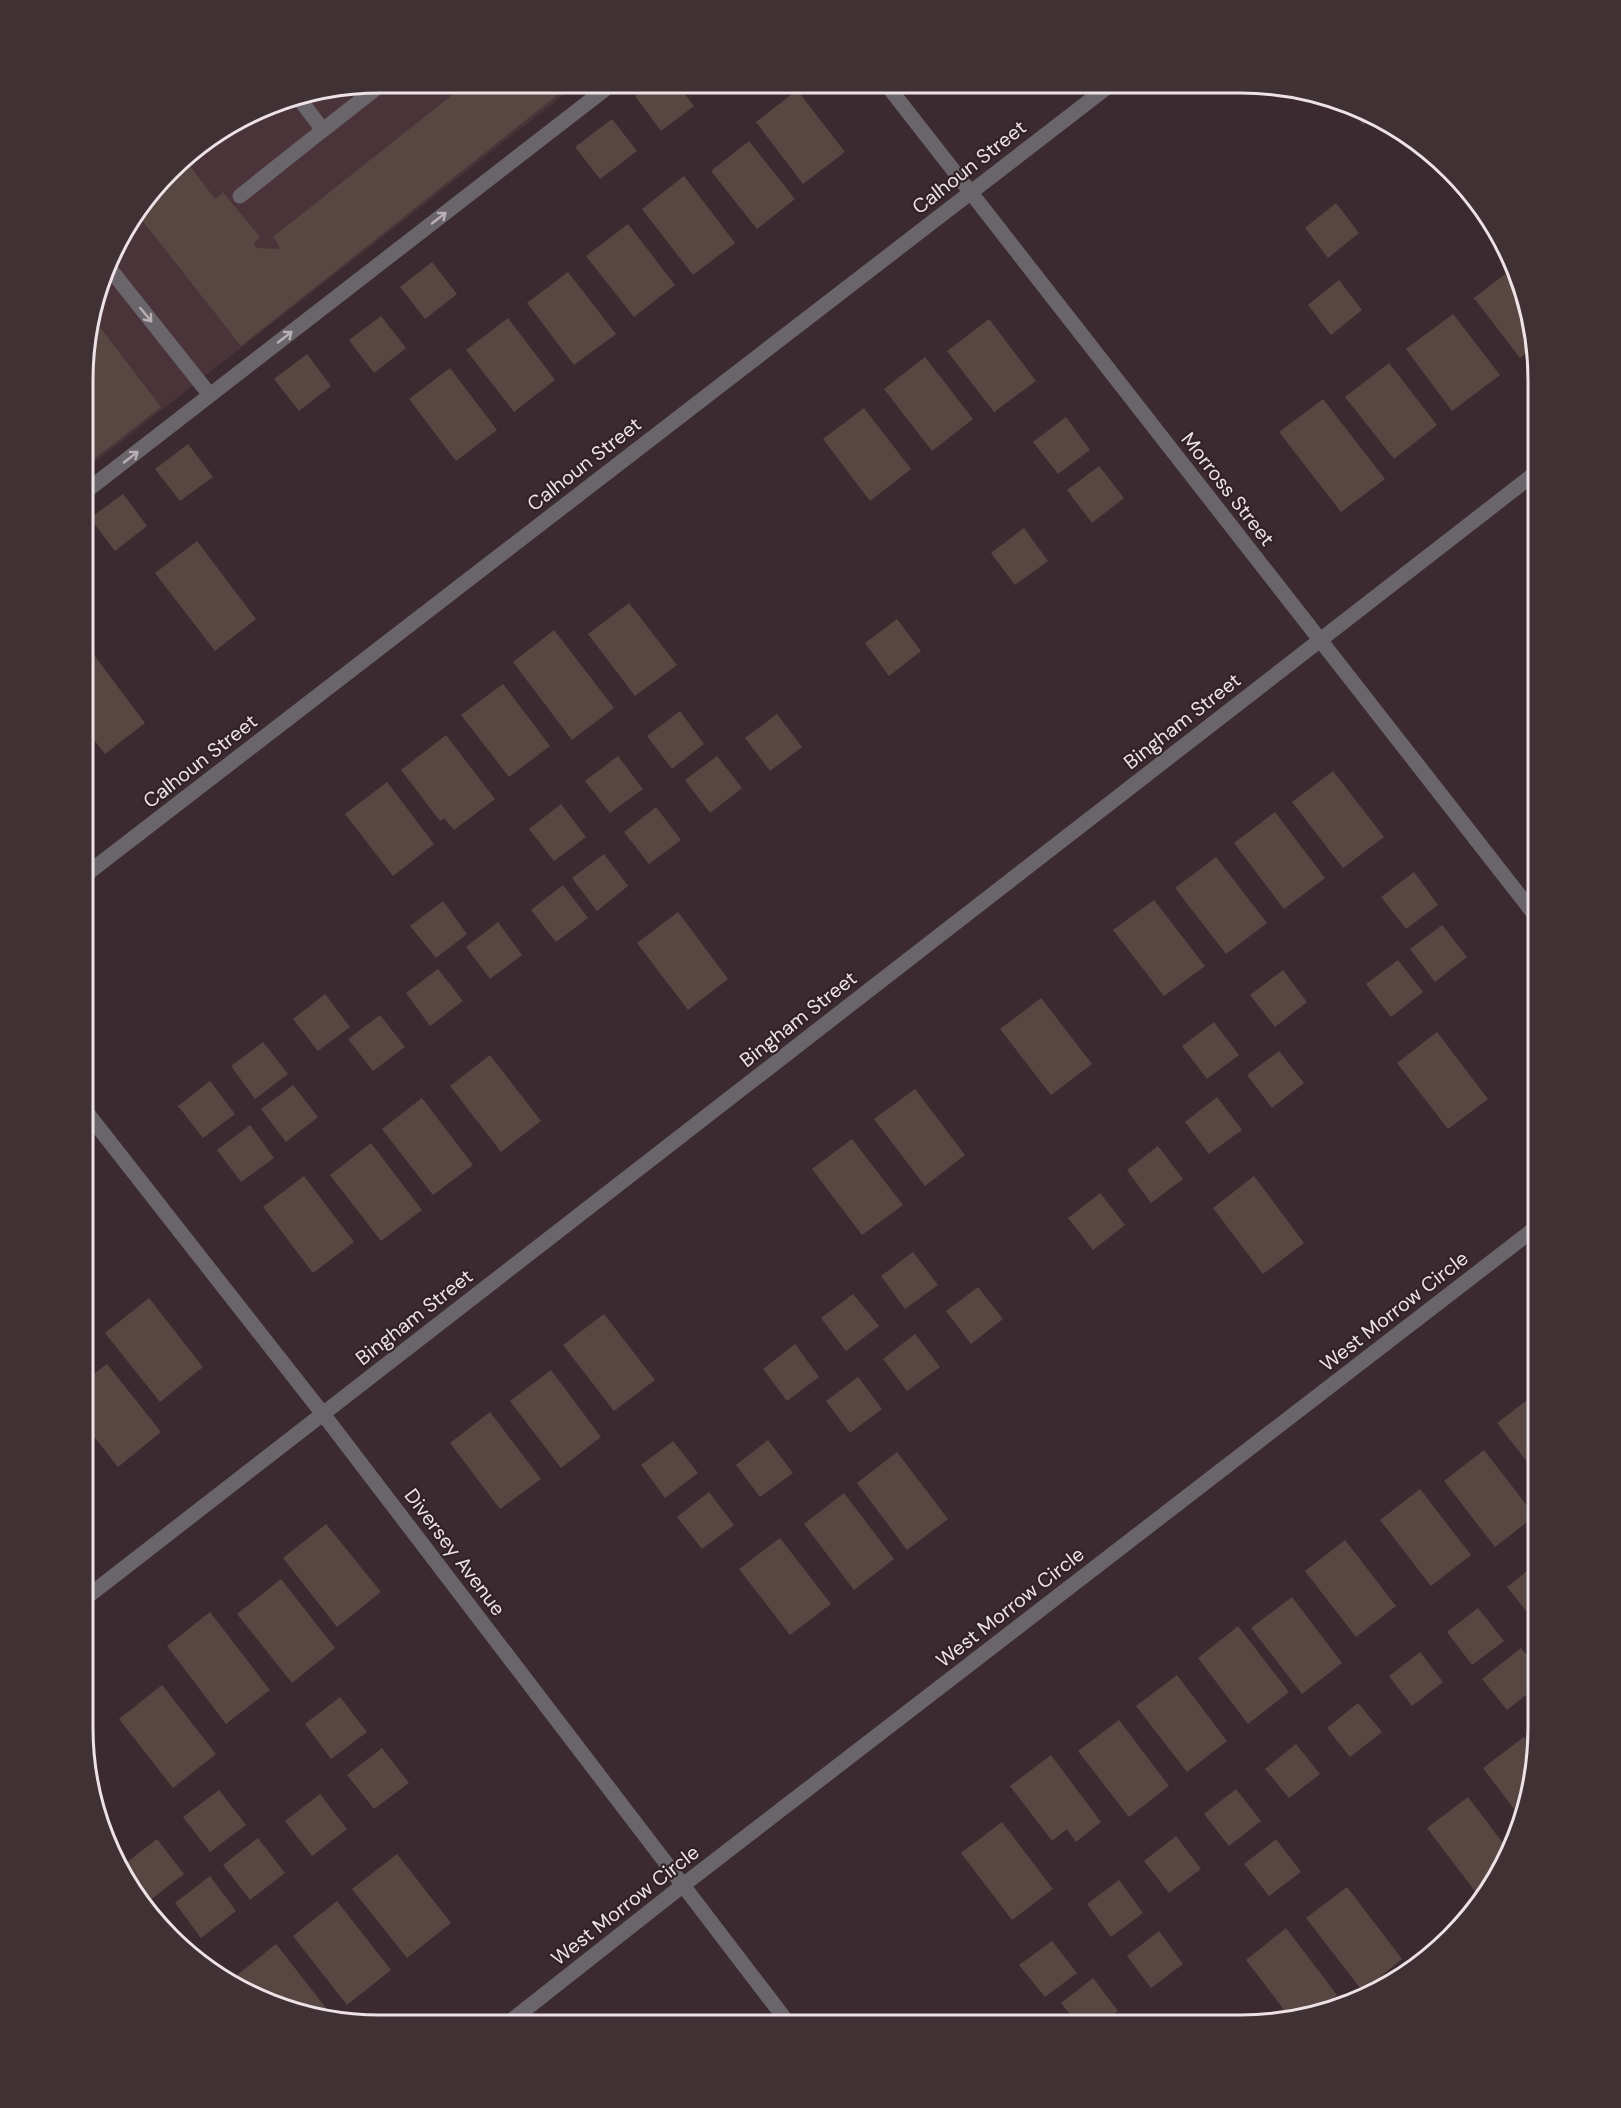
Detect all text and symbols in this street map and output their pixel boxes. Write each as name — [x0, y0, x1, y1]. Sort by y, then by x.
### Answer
street label: Calhoun Street — [907, 114, 1031, 220]
one-way arrow — [431, 211, 447, 224]
one-way arrow — [139, 306, 152, 322]
one-way arrow — [277, 331, 293, 343]
street label: Calhoun Street — [522, 411, 646, 517]
street label: Morross Street — [1176, 427, 1281, 551]
one-way arrow — [123, 450, 139, 463]
street label: Bingham Street — [1118, 667, 1246, 775]
street label: Calhoun Street — [138, 708, 262, 814]
street label: Bingham Street — [734, 965, 862, 1073]
street label: West Morrow Circle — [1315, 1245, 1473, 1377]
street label: Bingham Street — [350, 1263, 478, 1371]
street label: Diversey Avenue — [399, 1483, 511, 1621]
street label: West Morrow Circle — [931, 1541, 1089, 1673]
street label: West Morrow Circle — [546, 1839, 704, 1971]

